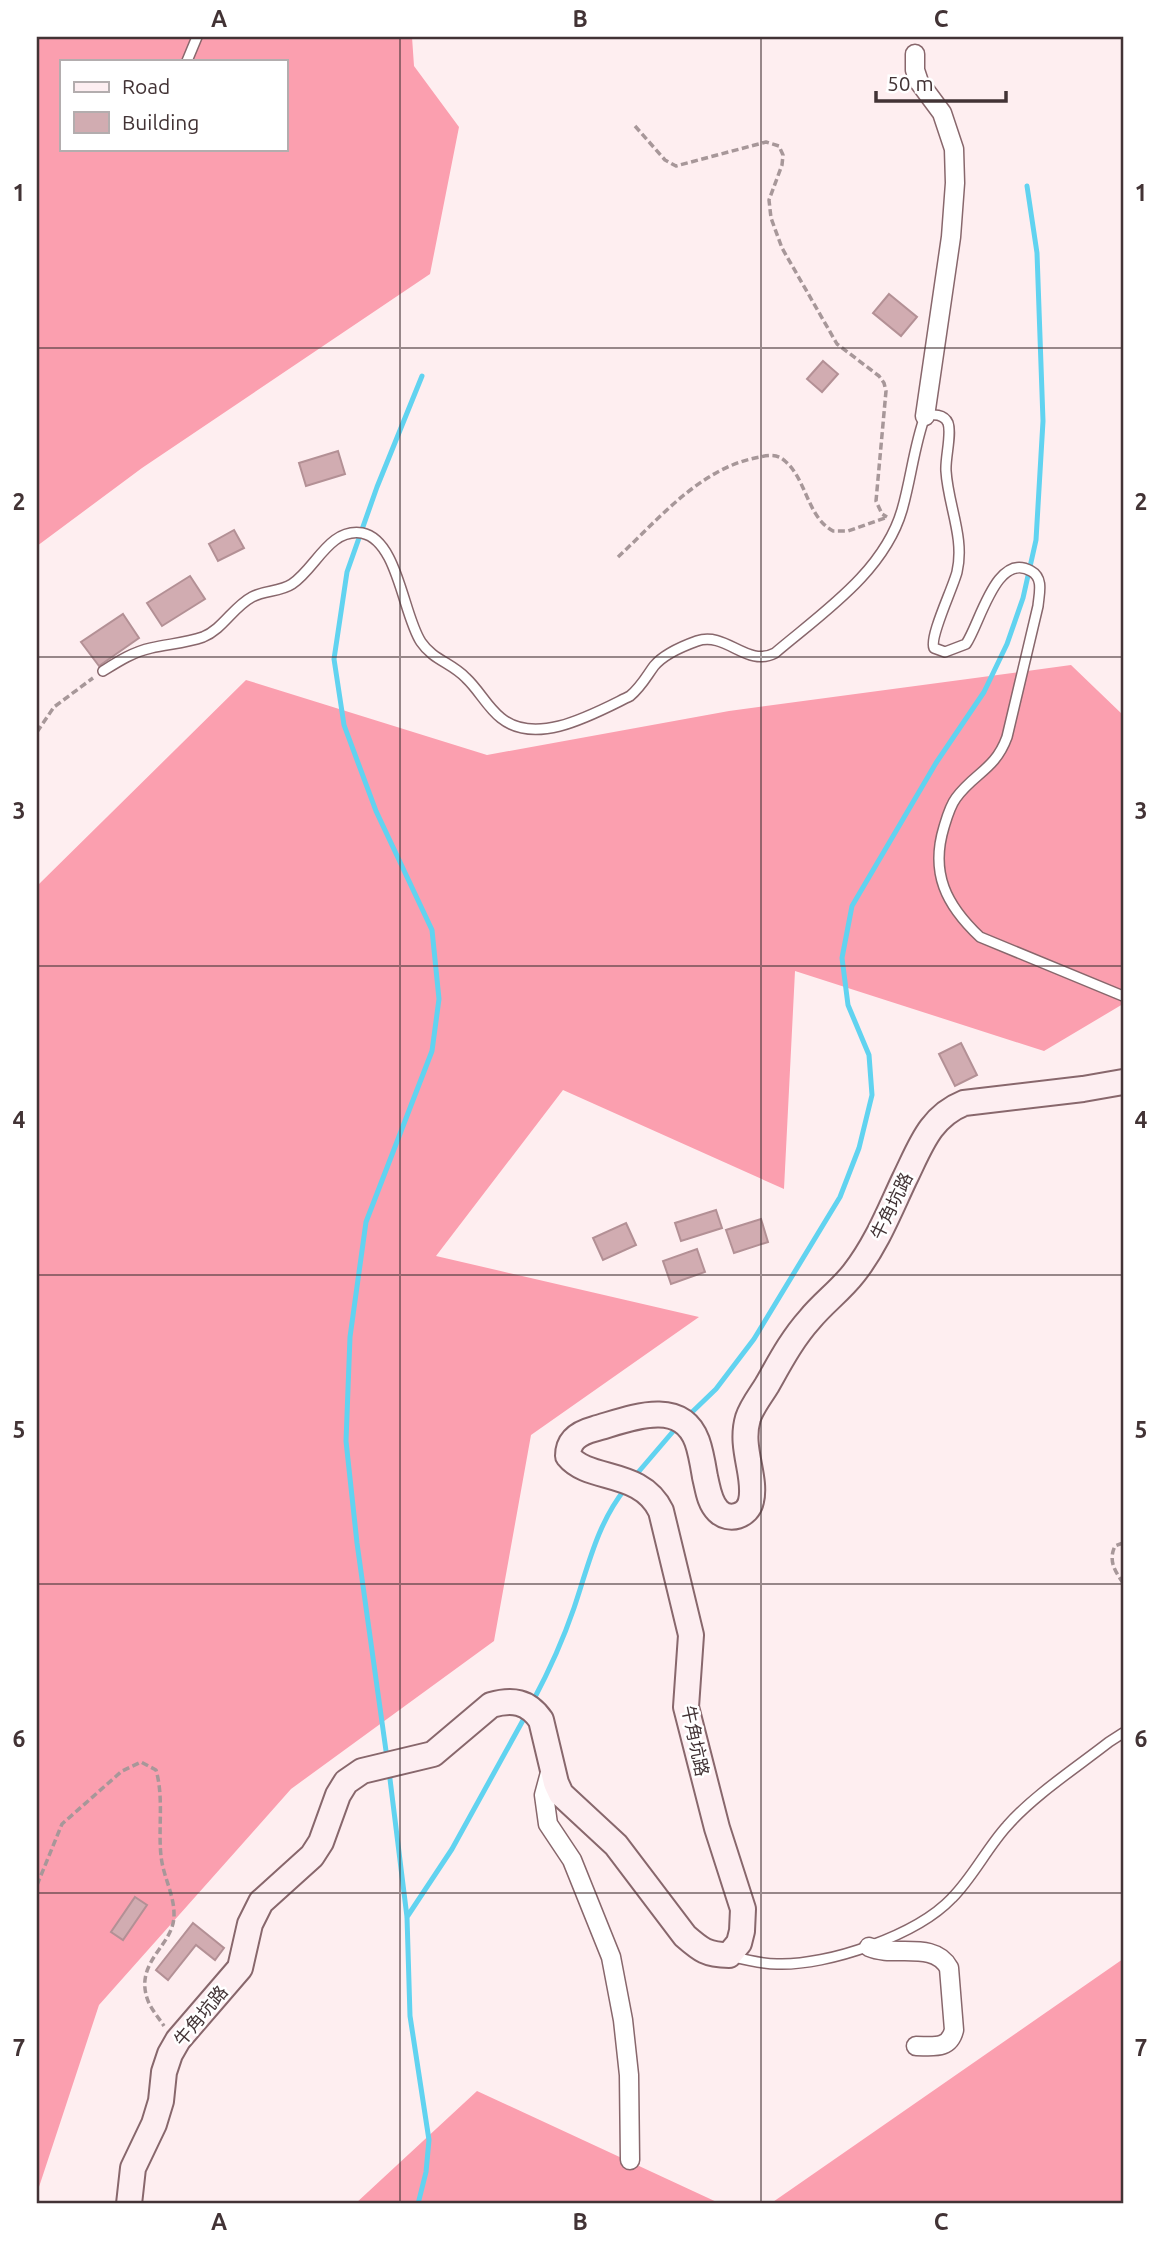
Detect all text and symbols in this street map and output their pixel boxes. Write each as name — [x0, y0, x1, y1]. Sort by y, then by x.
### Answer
text: A — [211, 6, 227, 31]
text: B — [572, 6, 588, 31]
text: C — [934, 6, 949, 31]
legend — [60, 60, 287, 150]
scale bar — [876, 60, 1006, 104]
text: 50 m — [887, 71, 934, 95]
text: Road — [122, 74, 170, 98]
text: Building — [122, 110, 199, 134]
text: 1 — [13, 180, 25, 205]
text: 1 — [1135, 180, 1147, 205]
text: 2 — [13, 489, 25, 514]
text: 2 — [1135, 489, 1147, 514]
text: 3 — [13, 798, 25, 823]
text: 3 — [1135, 798, 1147, 823]
text: 4 — [13, 1107, 26, 1132]
text: 4 — [1135, 1107, 1148, 1132]
street label: 牛角坑路 — [866, 1169, 916, 1242]
text: 5 — [13, 1417, 25, 1442]
text: 5 — [1135, 1417, 1147, 1442]
street label: 牛角坑路 — [679, 1703, 713, 1778]
text: 6 — [13, 1726, 26, 1751]
text: 6 — [1135, 1726, 1148, 1751]
street label: 牛角坑路 — [169, 1981, 231, 2049]
text: 7 — [13, 2035, 25, 2060]
text: 7 — [1135, 2035, 1147, 2060]
text: A — [211, 2209, 227, 2234]
text: B — [572, 2209, 588, 2234]
text: C — [934, 2209, 949, 2234]

